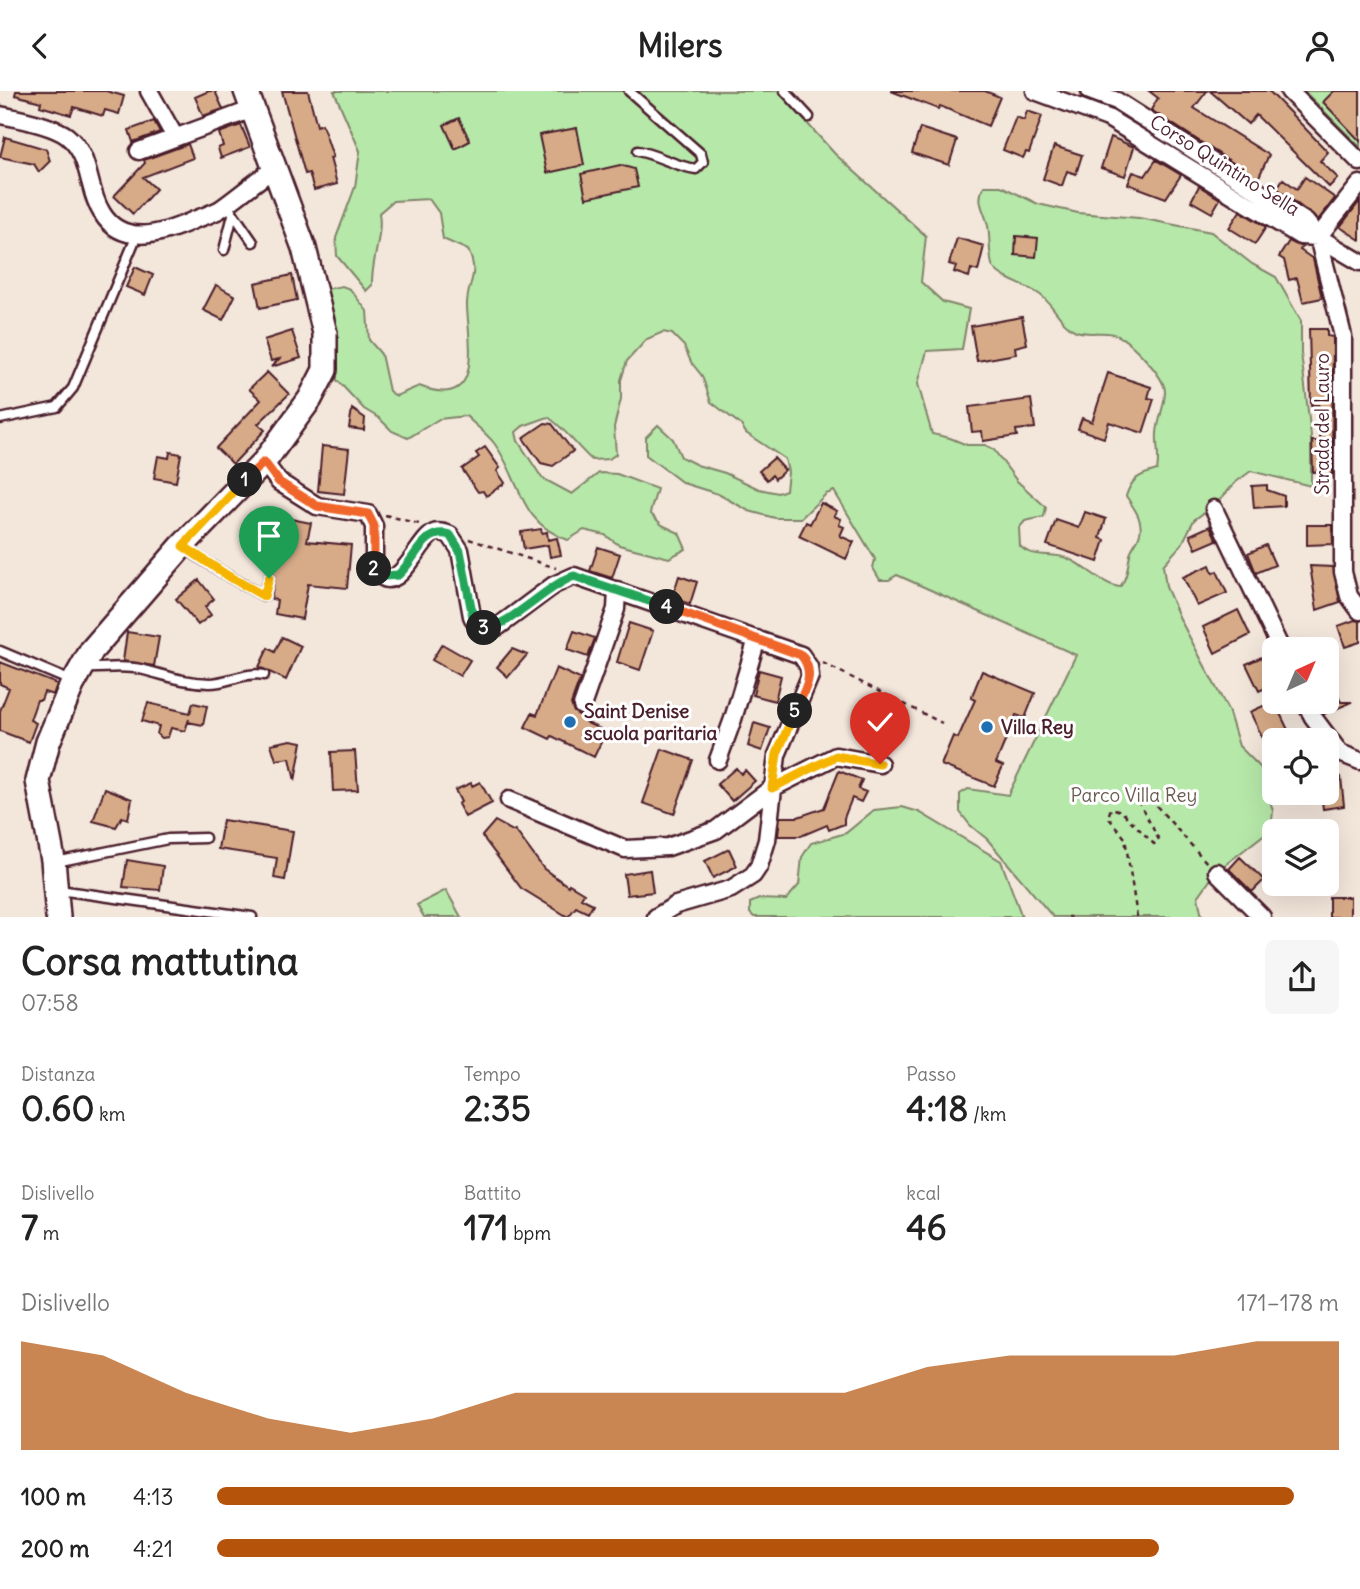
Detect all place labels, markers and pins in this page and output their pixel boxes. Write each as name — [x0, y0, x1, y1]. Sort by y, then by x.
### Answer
pin: 1 — [228, 463, 262, 497]
pin — [239, 506, 299, 578]
pin: 2 — [356, 552, 392, 587]
pin: 4 — [650, 589, 684, 625]
pin: 3 — [466, 611, 502, 645]
pin — [850, 692, 910, 764]
pin: 5 — [778, 693, 812, 729]
place label: Saint Denise scuola paritaria — [584, 699, 718, 745]
marker: Saint Denise scuola paritaria — [562, 714, 578, 730]
place label: Villa Rey — [1001, 715, 1074, 739]
marker: Villa Rey — [979, 719, 995, 735]

